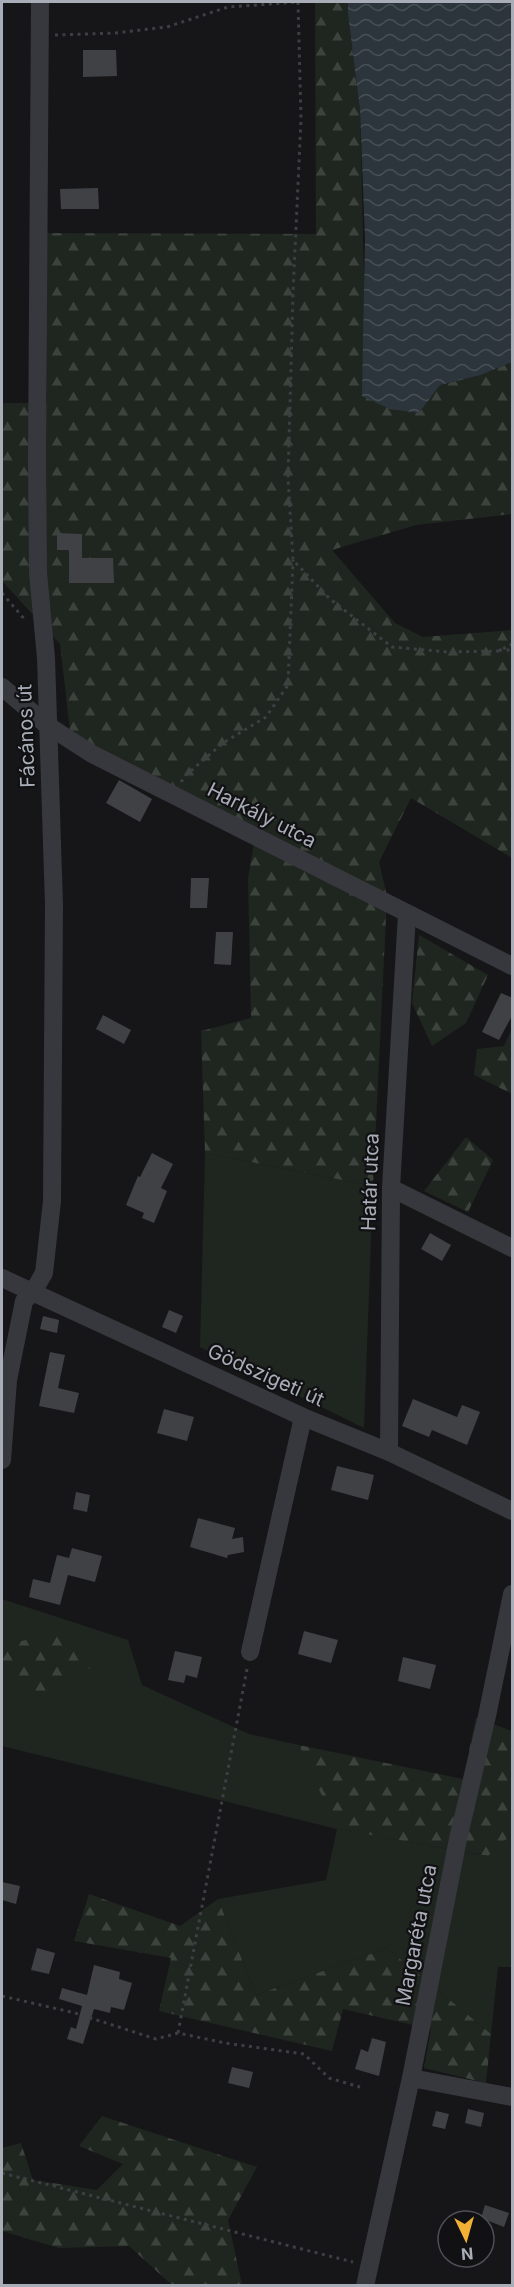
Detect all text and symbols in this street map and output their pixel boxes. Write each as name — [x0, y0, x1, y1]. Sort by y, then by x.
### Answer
street label: Fácános út — [12, 683, 40, 788]
street label: Harkály utca — [204, 777, 320, 853]
street label: Határ utca — [356, 1133, 384, 1231]
street label: Gödszigeti út — [204, 1339, 328, 1412]
street label: Margaréta utca — [391, 1862, 441, 2008]
north arrow — [436, 2209, 496, 2269]
text: N — [460, 2243, 474, 2264]

